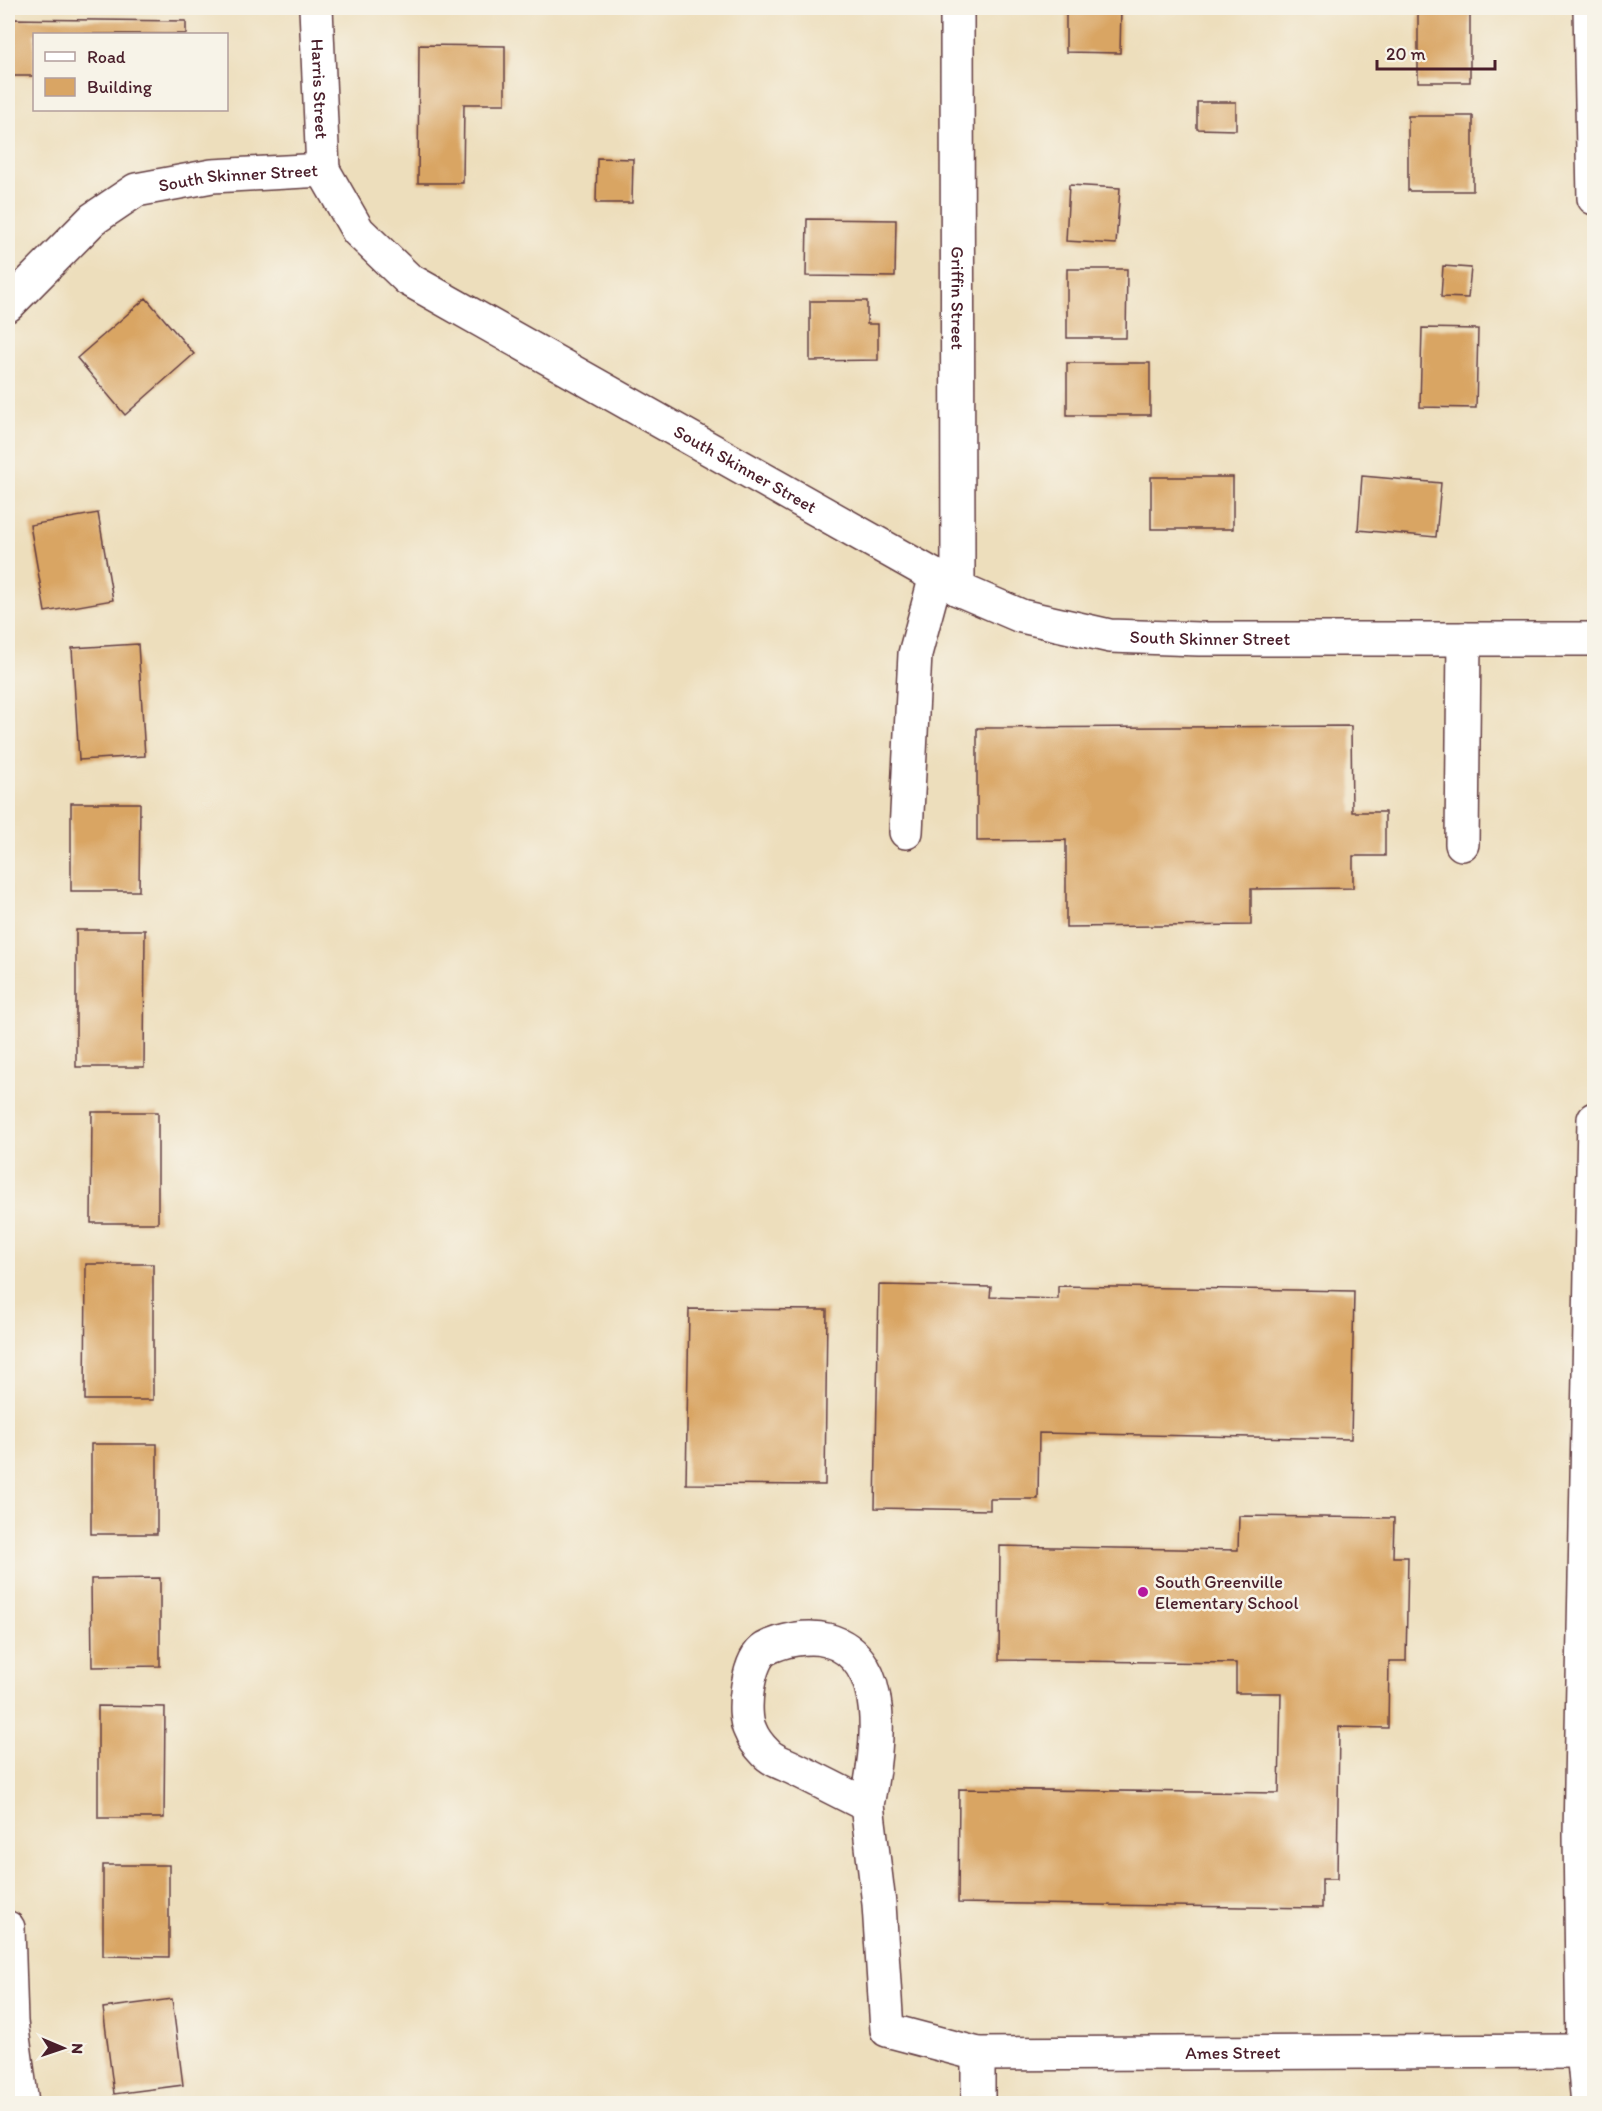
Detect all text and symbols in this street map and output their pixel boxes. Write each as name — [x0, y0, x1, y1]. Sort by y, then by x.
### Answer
legend — [33, 33, 228, 111]
scale bar — [1377, 33, 1496, 71]
street label: Harris Street — [306, 38, 333, 140]
text: 20 m — [1386, 43, 1426, 65]
text: Road — [87, 46, 126, 68]
text: Building — [87, 76, 153, 98]
street label: South Skinner Street — [157, 159, 319, 197]
street label: Griffin Street — [946, 246, 969, 350]
street label: South Skinner Street — [670, 420, 821, 518]
street label: South Skinner Street — [1129, 626, 1290, 650]
place label: South Greenville Elementary School — [1155, 1571, 1299, 1614]
marker: South Greenville Elementary School — [1136, 1585, 1150, 1599]
north arrow — [33, 2018, 93, 2078]
street label: Ames Street — [1185, 2041, 1281, 2064]
text: N — [68, 2043, 87, 2054]

